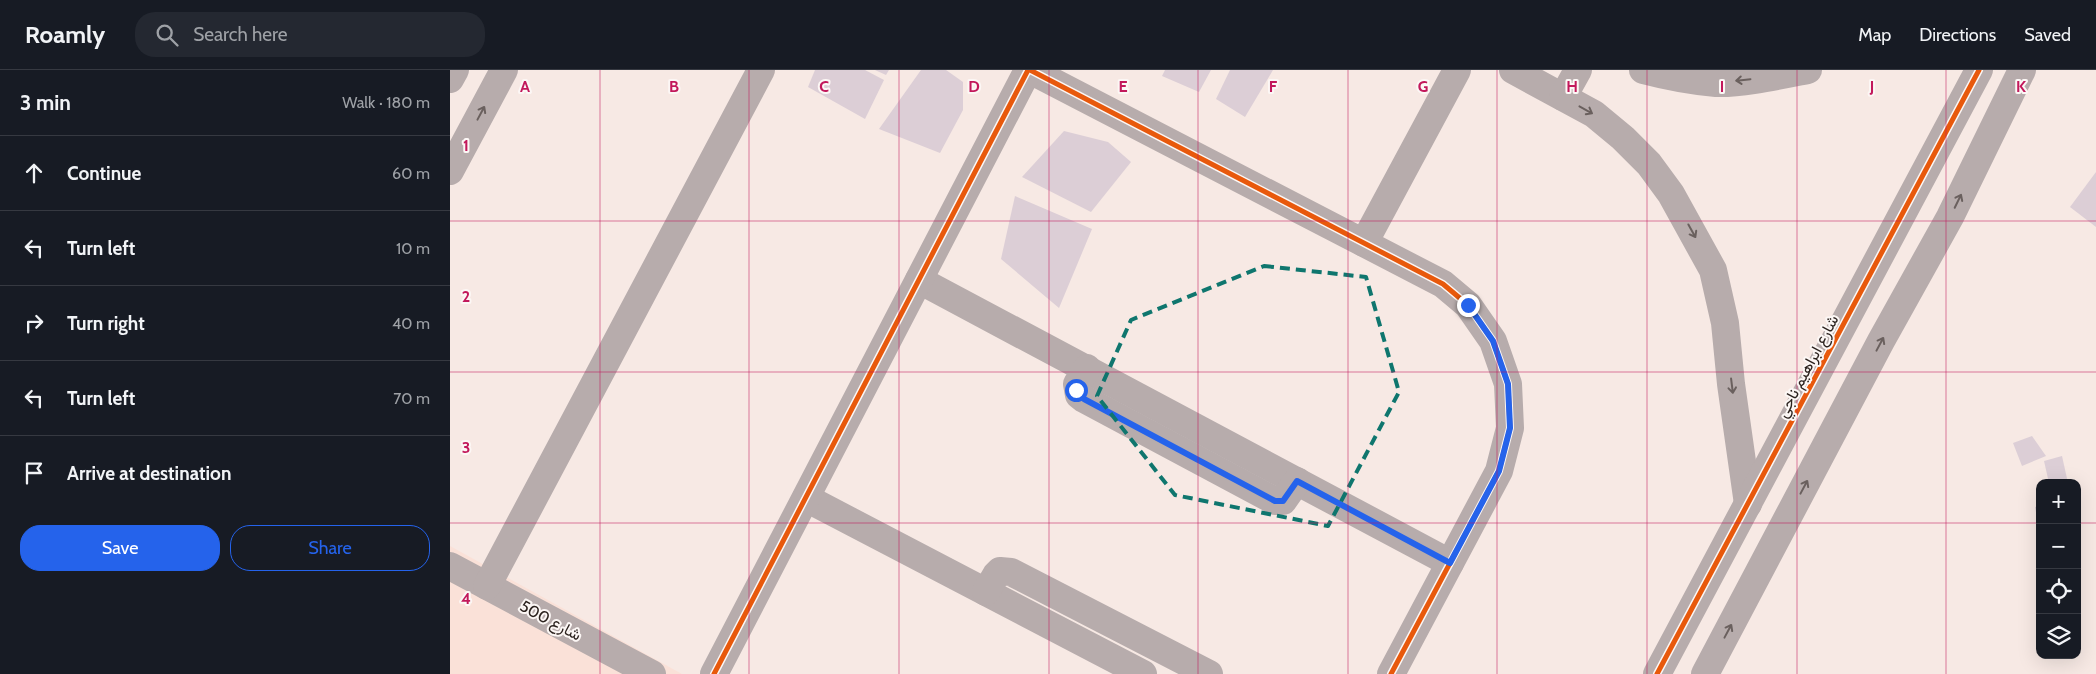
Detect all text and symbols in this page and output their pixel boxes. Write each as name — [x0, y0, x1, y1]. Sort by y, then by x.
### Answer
search box — [135, 12, 485, 57]
text: Roamly — [25, 20, 105, 49]
icon: search — [153, 21, 181, 49]
text: Search here — [193, 23, 288, 46]
text: Map — [1858, 24, 1891, 46]
text: Directions — [1919, 24, 1996, 46]
text: Saved — [2024, 24, 2071, 46]
one-way arrow — [1735, 75, 1751, 85]
text: A — [520, 77, 530, 96]
text: B — [669, 77, 679, 96]
text: C — [819, 77, 829, 96]
text: D — [968, 77, 980, 96]
text: E — [1118, 77, 1128, 96]
text: F — [1269, 77, 1278, 96]
text: G — [1418, 77, 1428, 96]
text: H — [1566, 77, 1578, 96]
text: I — [1720, 77, 1724, 96]
text: J — [1869, 77, 1874, 96]
text: K — [2016, 77, 2026, 96]
text: 3 min — [20, 90, 71, 115]
text: Walk · 180 m — [342, 93, 430, 112]
one-way arrow — [476, 105, 486, 120]
one-way arrow — [1579, 105, 1594, 115]
text: 1 — [463, 136, 469, 155]
icon: ahead — [20, 159, 48, 187]
text: Continue — [67, 162, 141, 185]
text: 60 m — [392, 164, 430, 183]
one-way arrow — [1954, 194, 1963, 209]
one-way arrow — [1687, 223, 1697, 237]
icon: left — [20, 234, 48, 262]
text: Turn left — [67, 237, 135, 260]
text: 10 m — [396, 239, 430, 258]
text: 2 — [462, 287, 470, 306]
route end — [1457, 294, 1480, 317]
icon: right — [20, 309, 48, 337]
text: Turn right — [67, 312, 145, 335]
street label: شارع ابراهيم ناجي — [1772, 312, 1846, 423]
text: 40 m — [392, 314, 430, 333]
one-way arrow — [1875, 336, 1885, 351]
one-way arrow — [1727, 378, 1737, 394]
route start — [1065, 379, 1088, 402]
icon: left — [20, 384, 48, 412]
text: Turn left — [67, 387, 135, 410]
text: 70 m — [393, 389, 430, 408]
text: 3 — [462, 438, 470, 457]
icon: arrive — [20, 459, 48, 487]
text: Arrive at destination — [67, 462, 231, 485]
map controls — [2036, 479, 2081, 659]
button: + — [2036, 479, 2081, 524]
one-way arrow — [1799, 480, 1809, 495]
button: − — [2036, 524, 2081, 569]
button: Save — [20, 525, 220, 571]
button: Share — [230, 525, 430, 571]
button: locate — [2036, 569, 2081, 614]
text: 4 — [461, 589, 471, 608]
street label: شارع 500 — [516, 596, 585, 646]
button: layers — [2036, 614, 2081, 659]
one-way arrow — [1724, 624, 1733, 639]

